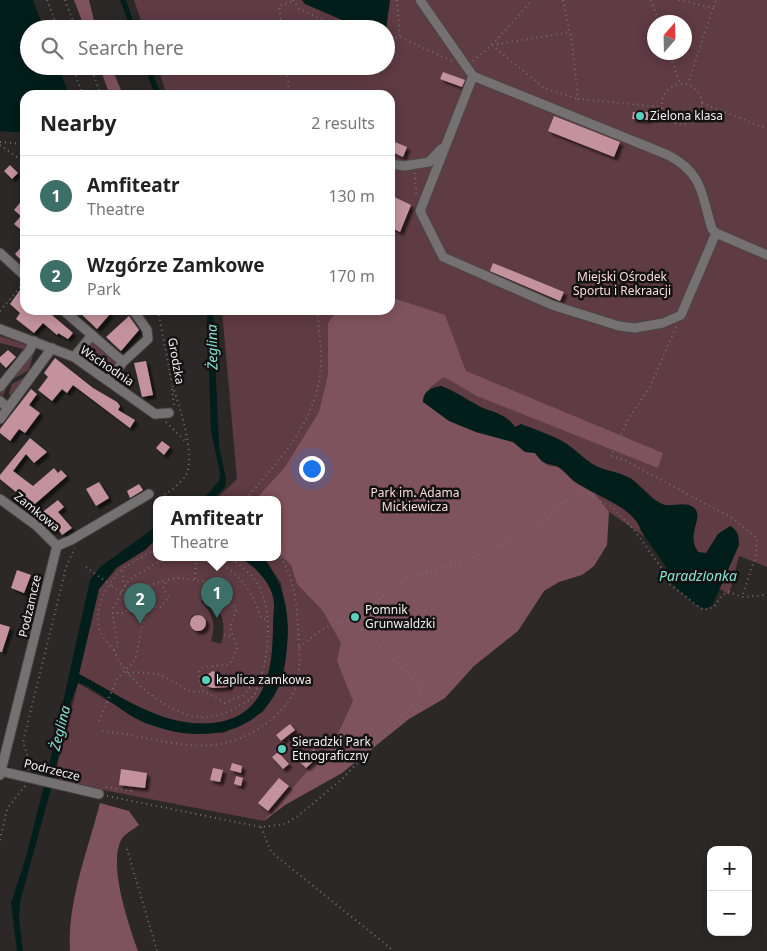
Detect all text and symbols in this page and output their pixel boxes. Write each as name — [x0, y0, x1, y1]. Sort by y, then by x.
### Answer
north arrow — [647, 15, 692, 60]
search box — [20, 20, 395, 75]
icon: search — [38, 34, 66, 62]
text: Search here — [78, 35, 184, 61]
place label: Zielona klasa — [650, 107, 723, 124]
text: Nearby — [40, 109, 116, 137]
marker: Zielona klasa — [634, 110, 646, 122]
text: 2 results — [311, 112, 375, 134]
text: Amfiteatr — [87, 172, 179, 198]
text: 1 — [51, 185, 61, 207]
text: 130 m — [328, 185, 375, 207]
text: Theatre — [87, 198, 145, 220]
text: Wzgórze Zamkowe — [87, 252, 265, 278]
text: 2 — [51, 265, 61, 287]
text: 170 m — [328, 265, 375, 287]
park label: Miejski Ośrodek Sportu i Rekraacji — [573, 268, 671, 299]
text: Park — [87, 278, 121, 300]
water label: Żeglina — [202, 324, 221, 371]
street label: Grodzka — [164, 336, 189, 385]
street label: Wschodnia — [77, 341, 138, 390]
your location — [299, 456, 325, 482]
park label: Park im. Adama Mickiewicza — [371, 484, 459, 515]
street label: Zamkowa — [11, 488, 64, 535]
popup — [153, 496, 281, 561]
text: Amfiteatr — [171, 505, 263, 531]
text: Theatre — [171, 531, 229, 553]
water label: Paradzionka — [659, 566, 737, 585]
street label: Podzamcze — [14, 573, 45, 639]
pin: 1 — [201, 577, 233, 618]
pin: 2 — [124, 583, 156, 624]
place label: Pomnik Grunwaldzki — [365, 601, 435, 632]
marker: Pomnik Grunwaldzki — [349, 611, 361, 623]
place label: kaplica zamkowa — [216, 671, 312, 688]
marker: kaplica zamkowa — [200, 674, 212, 686]
water label: Żeglina — [45, 703, 74, 753]
place label: Sieradzki Park Etnograficzny — [292, 733, 371, 764]
marker: Sieradzki Park Etnograficzny — [276, 743, 288, 755]
street label: Podrzecze — [22, 754, 82, 785]
map controls — [707, 846, 752, 936]
button: + — [707, 846, 752, 891]
button: − — [707, 891, 752, 936]

